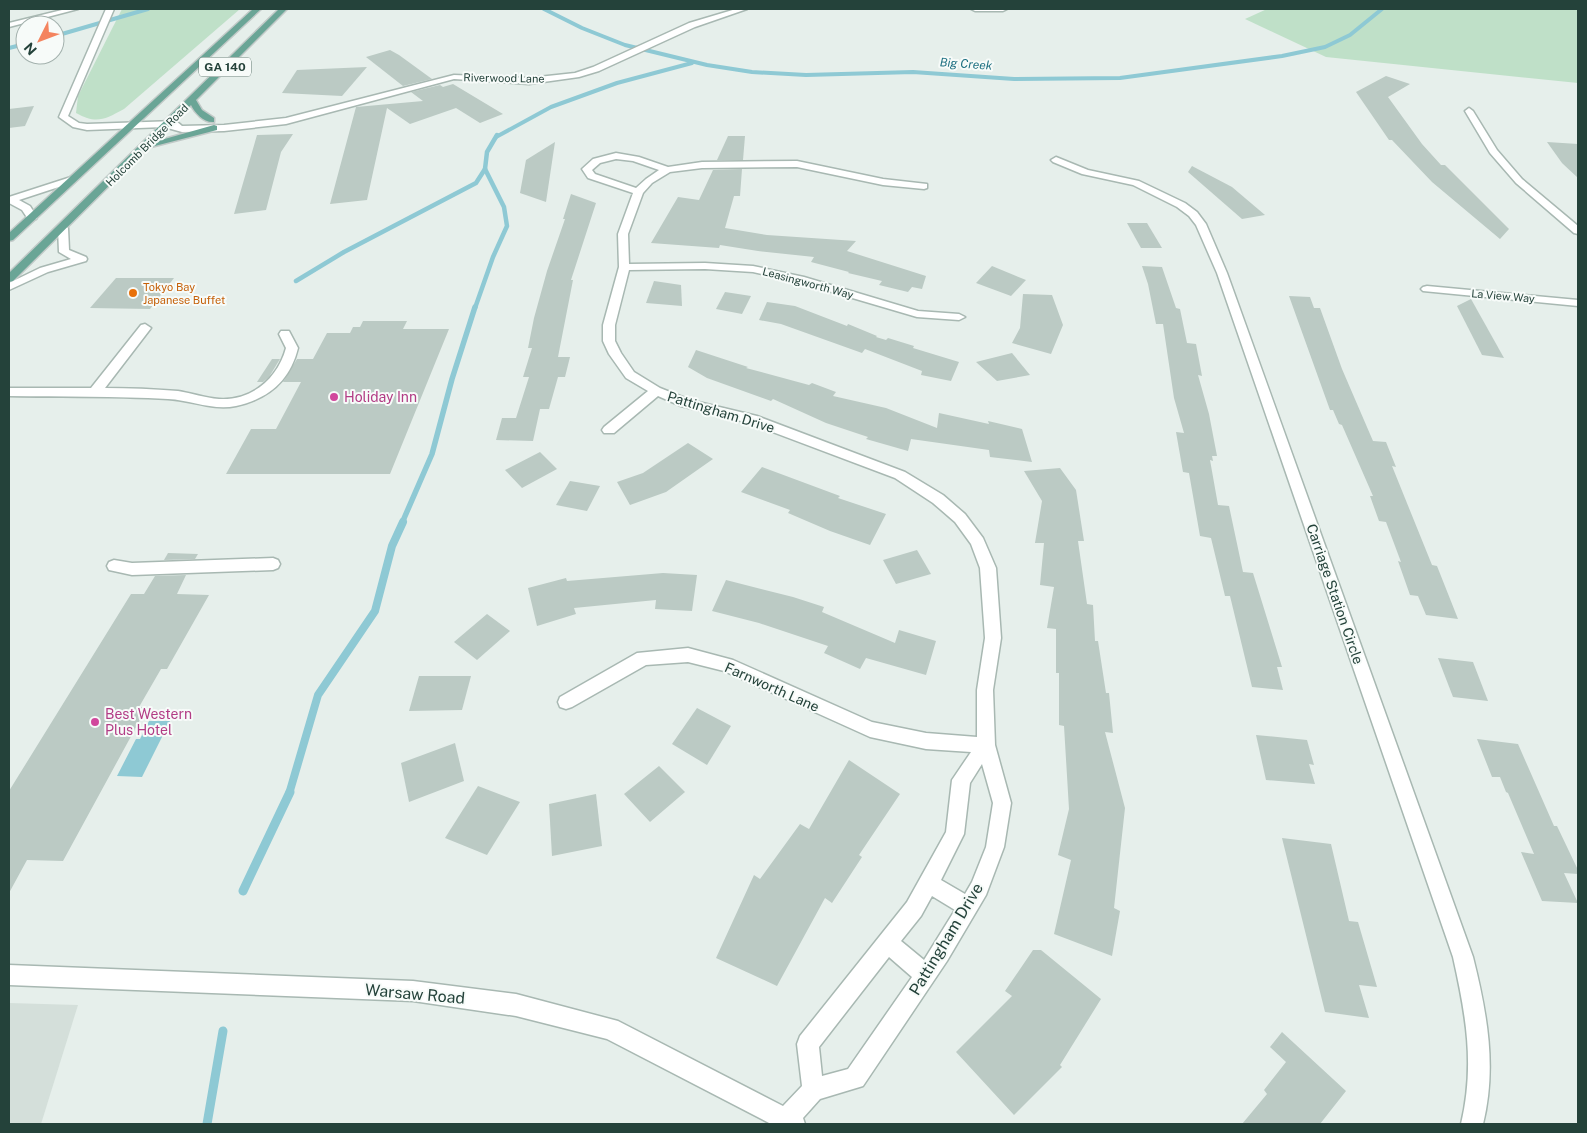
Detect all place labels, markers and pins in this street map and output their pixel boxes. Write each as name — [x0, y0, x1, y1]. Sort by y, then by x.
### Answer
place label: Tokyo Bay Japanese Buffet — [143, 281, 225, 306]
marker: Tokyo Bay Japanese Buffet — [127, 287, 139, 299]
place label: Holiday Inn — [344, 389, 417, 405]
marker: Holiday Inn — [328, 391, 340, 403]
place label: Best Western Plus Hotel — [105, 706, 192, 738]
marker: Best Western Plus Hotel — [89, 716, 101, 728]

